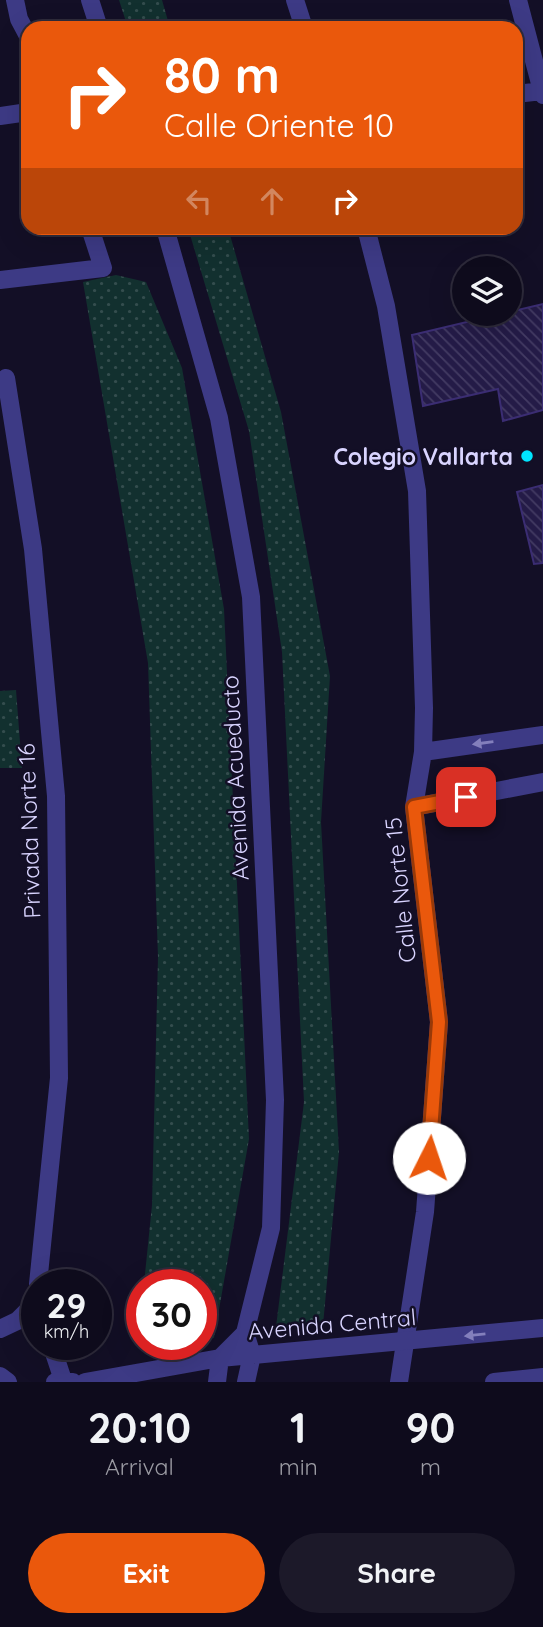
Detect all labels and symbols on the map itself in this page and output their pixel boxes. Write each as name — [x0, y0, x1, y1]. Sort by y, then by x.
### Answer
place label: Colegio Vallarta — [333, 442, 513, 471]
marker: Colegio Vallarta — [519, 448, 535, 464]
street label: Avenida Acueducto — [215, 675, 255, 881]
one-way arrow — [472, 738, 494, 749]
street label: Privada Norte 16 — [11, 743, 47, 919]
pin — [436, 767, 496, 827]
street label: Calle Norte 15 — [378, 816, 422, 964]
position arrow — [392, 1121, 466, 1195]
speed limit sign: 30 — [126, 1269, 217, 1360]
street label: Avenida Central — [247, 1302, 417, 1346]
one-way arrow — [464, 1330, 486, 1341]

